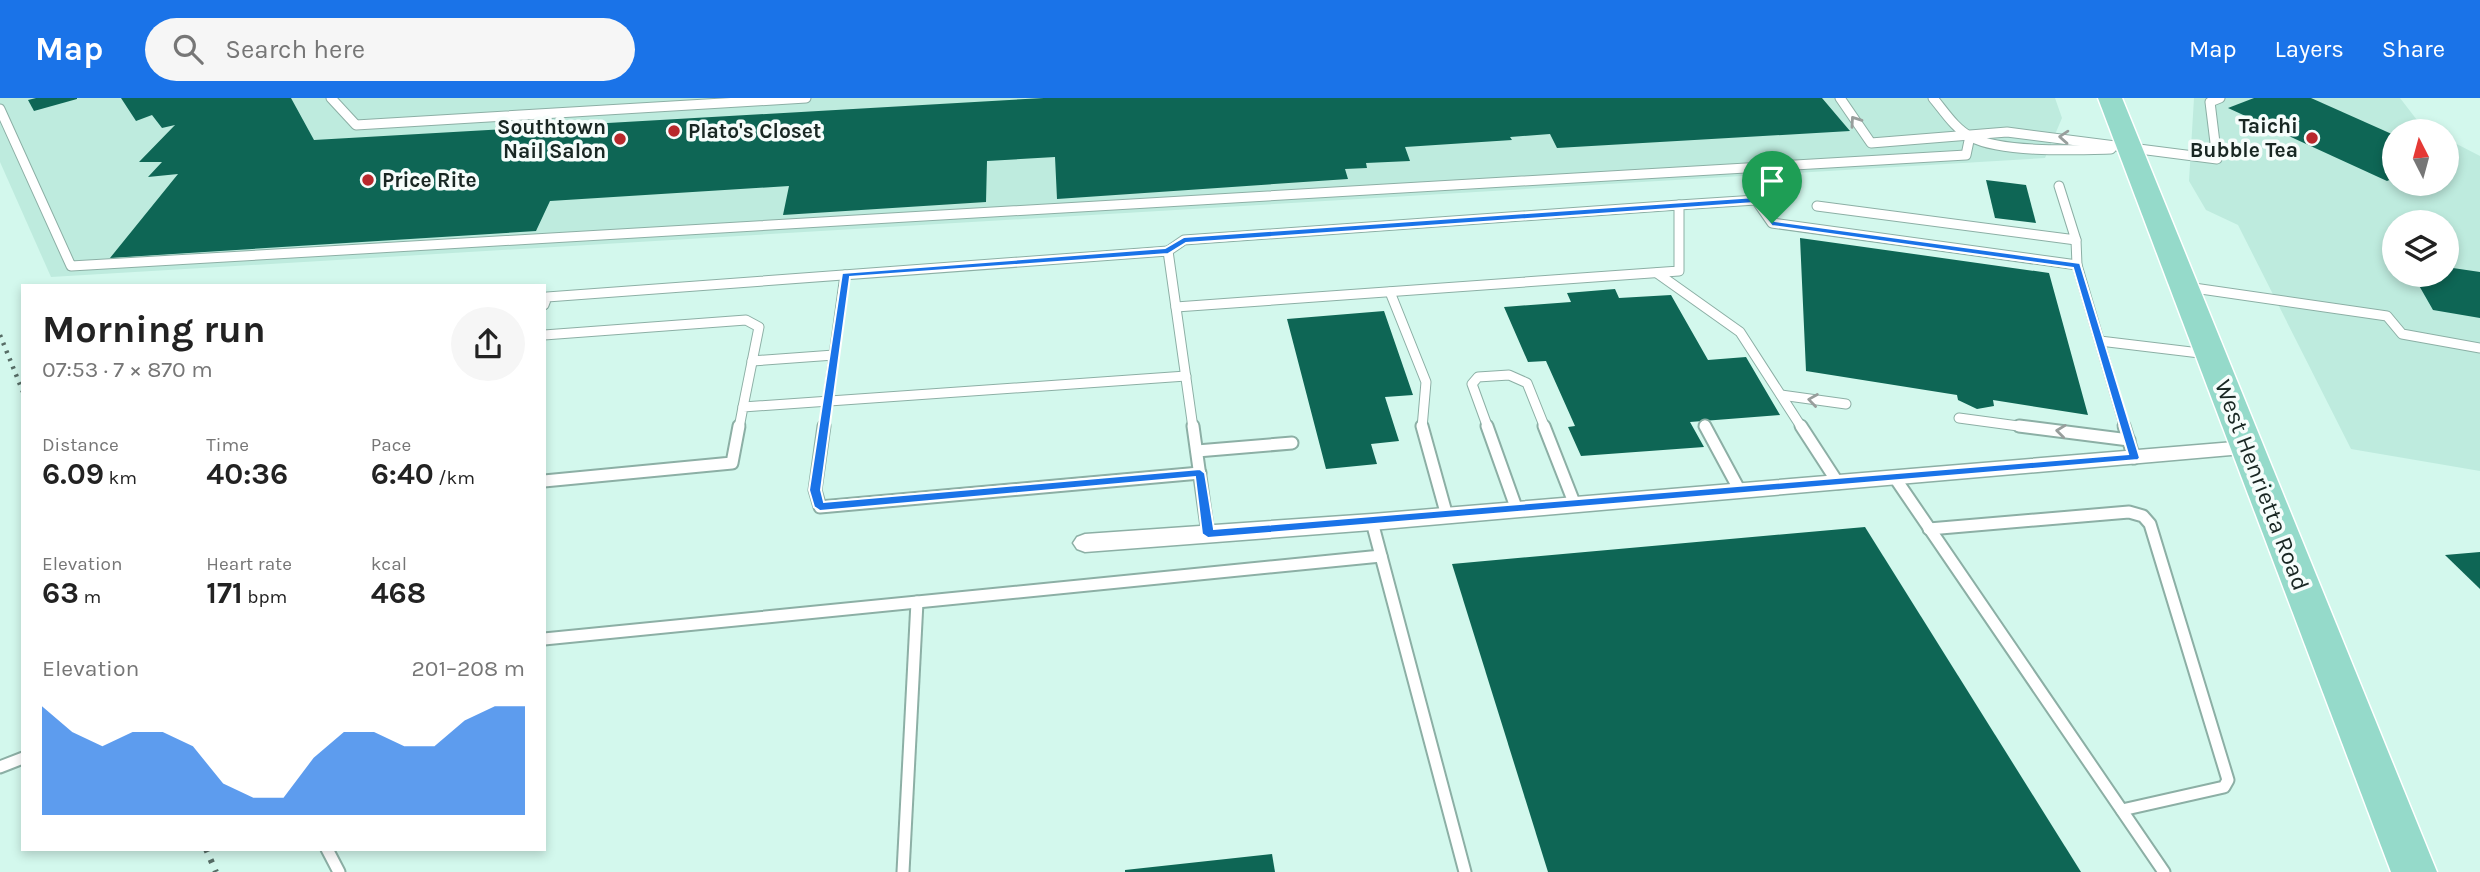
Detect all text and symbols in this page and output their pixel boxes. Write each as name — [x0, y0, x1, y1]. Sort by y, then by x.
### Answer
search box — [145, 18, 635, 81]
text: Map — [35, 30, 103, 68]
icon: search — [169, 30, 207, 68]
text: Search here — [225, 34, 365, 65]
text: Map — [2189, 35, 2237, 63]
text: Layers — [2275, 35, 2344, 63]
text: Share — [2382, 35, 2445, 63]
place label: Taichi Bubble Tea — [2190, 114, 2298, 162]
place label: Southtown Nail Salon — [497, 115, 606, 163]
one-way arrow — [1851, 116, 1863, 129]
place label: Plato's Closet — [688, 119, 821, 143]
north arrow — [2382, 119, 2459, 196]
map controls — [2382, 119, 2459, 287]
marker: Plato's Closet — [666, 123, 682, 139]
one-way arrow — [2058, 130, 2069, 145]
marker: Taichi Bubble Tea — [2304, 130, 2320, 146]
marker: Southtown Nail Salon — [612, 131, 628, 147]
pin — [1742, 151, 1802, 223]
icon: arrive — [1753, 162, 1791, 200]
place label: Price Rite — [382, 168, 477, 192]
marker: Price Rite — [360, 172, 376, 188]
button: layers — [2382, 210, 2459, 287]
text: Morning run — [42, 307, 266, 352]
button: share — [451, 307, 525, 381]
text: 07:53 · 7 × 870 m — [42, 356, 213, 383]
street label: West Henrietta Road — [2209, 376, 2315, 594]
one-way arrow — [1808, 392, 1819, 407]
one-way arrow — [2055, 424, 2067, 439]
text: Distance — [42, 434, 119, 456]
text: Time — [206, 434, 249, 456]
text: Pace — [371, 434, 411, 456]
text: 6.09 — [42, 456, 104, 492]
text: 40:36 — [206, 456, 288, 492]
text: 6:40 — [371, 456, 434, 492]
text: km — [104, 467, 137, 489]
text: /km — [434, 467, 475, 489]
text: Elevation — [42, 553, 122, 575]
text: Heart rate — [206, 553, 292, 575]
text: kcal — [371, 553, 407, 575]
text: 63 — [42, 575, 79, 611]
text: 171 — [206, 575, 243, 611]
text: 468 — [371, 575, 426, 611]
text: m — [79, 586, 101, 608]
text: bpm — [243, 586, 287, 608]
text: Elevation — [42, 655, 139, 682]
text: 201–208 m — [411, 655, 525, 682]

